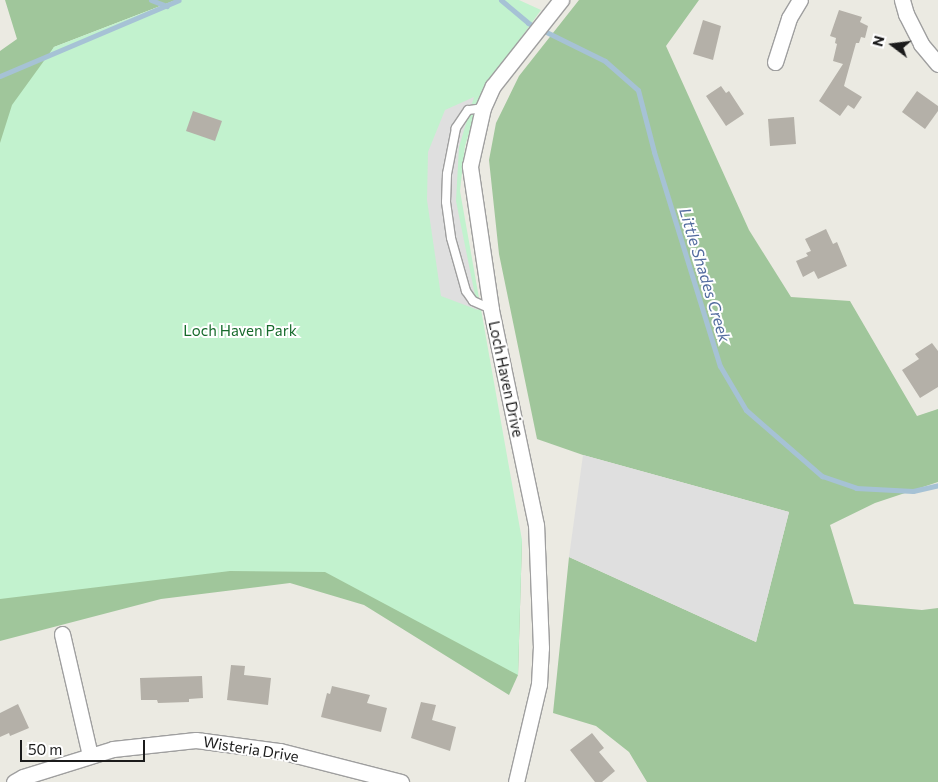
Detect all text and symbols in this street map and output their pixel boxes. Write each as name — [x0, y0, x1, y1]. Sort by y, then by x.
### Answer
north arrow — [868, 20, 918, 70]
text: N — [868, 34, 888, 48]
water label: Little Shades Creek — [675, 205, 735, 345]
street label: Loch Haven Drive — [485, 319, 527, 439]
park label: Loch Haven Park — [183, 322, 297, 340]
scale bar — [22, 730, 148, 762]
street label: Wisteria Drive — [202, 733, 300, 765]
text: 50 m — [28, 740, 62, 758]

